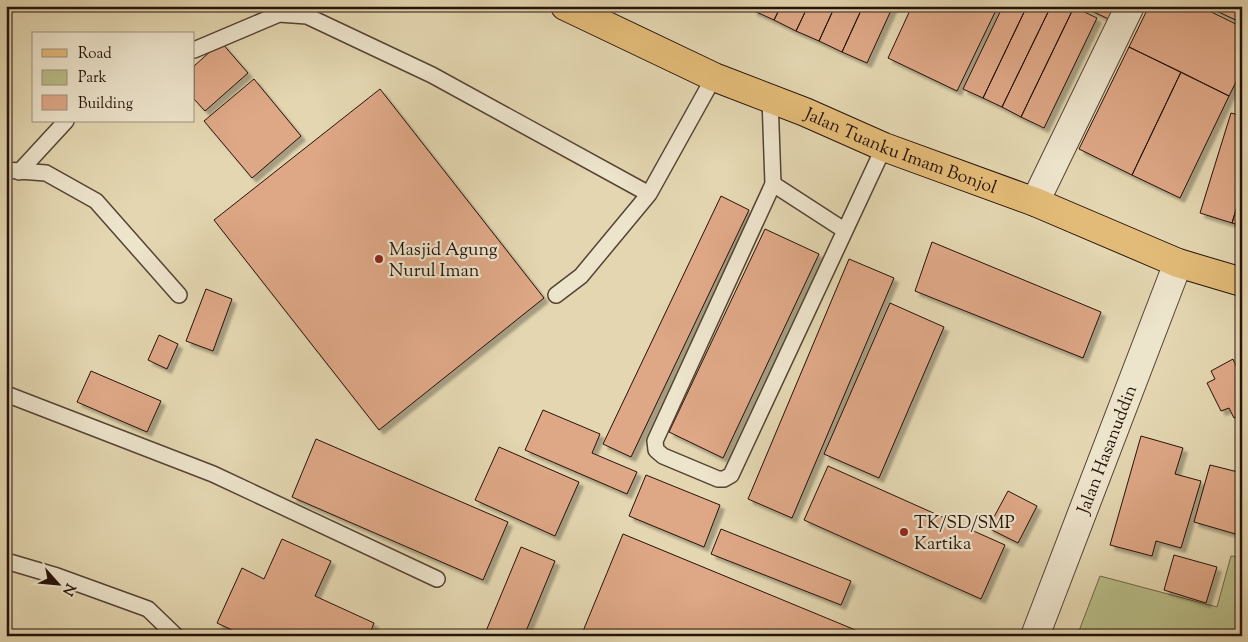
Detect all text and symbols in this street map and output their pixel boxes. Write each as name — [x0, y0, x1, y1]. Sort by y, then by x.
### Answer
legend — [32, 32, 195, 122]
text: Road — [78, 44, 112, 65]
text: Park — [78, 68, 107, 89]
text: Building — [78, 94, 133, 115]
street label: Jalan Tuanku Imam Bonjol — [799, 102, 1000, 202]
place label: Masjid Agung Nurul Iman — [389, 238, 498, 285]
marker: Masjid Agung Nurul Iman — [373, 253, 385, 265]
street label: Jalan Hasanuddin — [1072, 381, 1145, 519]
place label: TK/SD/SMP Kartika — [914, 511, 1015, 558]
marker: TK/SD/SMP Kartika — [898, 526, 910, 538]
north arrow — [32, 560, 82, 610]
text: N — [56, 579, 79, 599]

